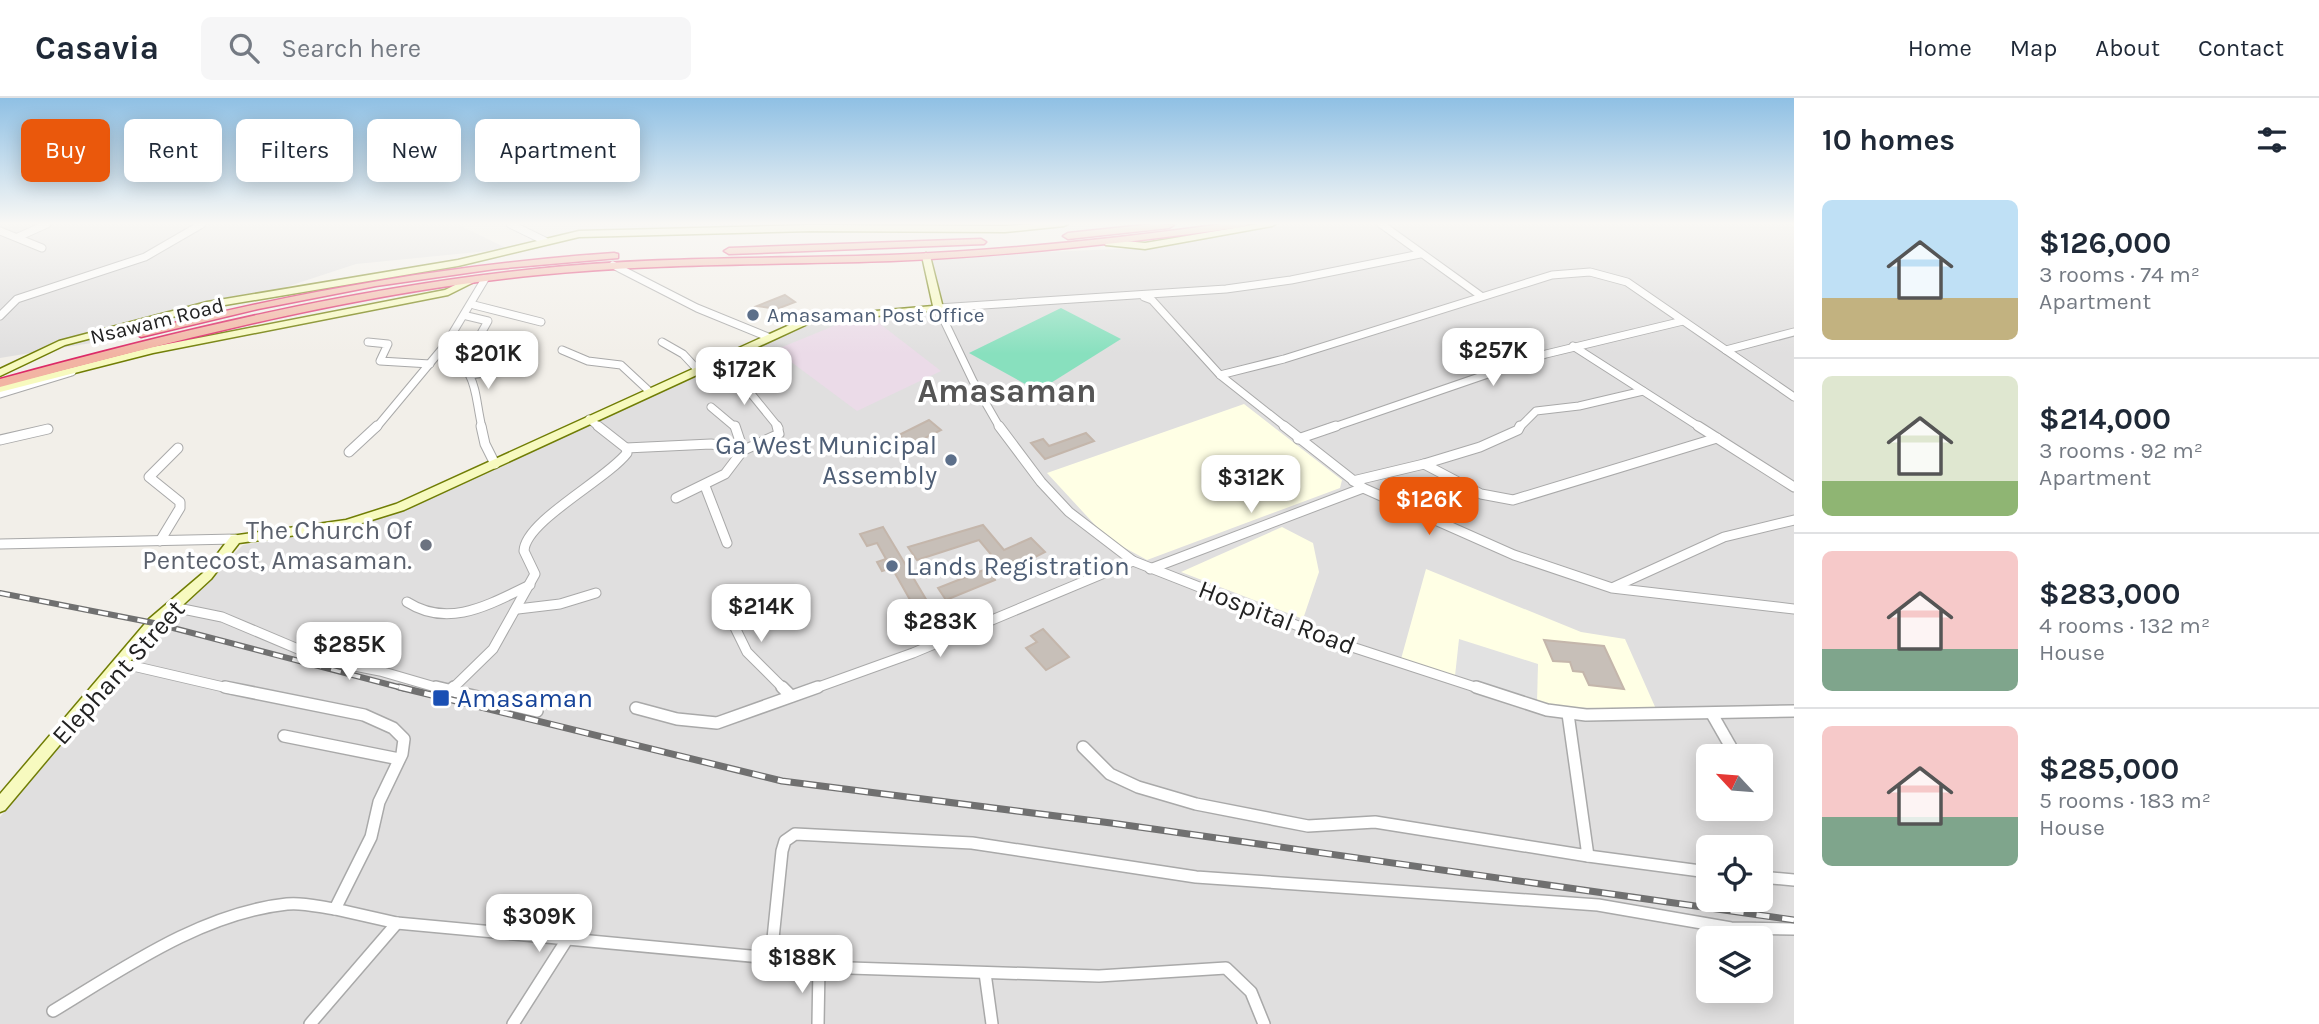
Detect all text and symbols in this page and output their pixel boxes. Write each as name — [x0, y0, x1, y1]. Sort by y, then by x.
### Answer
search box — [201, 17, 691, 80]
text: Casavia — [35, 29, 159, 67]
icon: search — [225, 29, 263, 67]
text: Search here — [281, 33, 421, 64]
text: Home — [1908, 34, 1972, 62]
text: Map — [2010, 34, 2057, 62]
text: About — [2095, 34, 2160, 62]
text: Contact — [2198, 34, 2284, 62]
chip: Buy — [21, 119, 110, 182]
chip: Rent — [124, 119, 222, 182]
chip: Filters — [236, 119, 353, 182]
chip: New — [367, 119, 461, 182]
chip: Apartment — [475, 119, 640, 182]
icon: filters — [2253, 121, 2291, 159]
text: 10 homes — [1822, 122, 1955, 158]
text: $126,000 — [2039, 225, 2171, 261]
icon: home — [1878, 228, 1962, 312]
text: 3 rooms · 74 m² — [2039, 261, 2200, 288]
text: Apartment — [2039, 288, 2151, 315]
street label: Nsawam Road — [88, 293, 226, 349]
place label: Amasaman Post Office — [767, 303, 985, 327]
marker: Amasaman Post Office — [745, 307, 761, 323]
pin: $257K — [1444, 328, 1542, 388]
pin: $201K — [439, 331, 537, 391]
text: $257K — [1458, 337, 1528, 364]
text: $201K — [454, 340, 522, 367]
pin: $172K — [695, 348, 793, 407]
text: $172K — [712, 356, 776, 383]
district label: Amasaman — [917, 372, 1097, 410]
text: $214,000 — [2039, 401, 2171, 437]
icon: home — [1878, 404, 1962, 488]
place label: Ga West Municipal Assembly — [715, 430, 937, 491]
text: 3 rooms · 92 m² — [2039, 437, 2203, 464]
marker: Ga West Municipal Assembly — [943, 452, 959, 468]
pin: $312K — [1202, 456, 1300, 515]
text: $312K — [1217, 464, 1285, 491]
text: Apartment — [2039, 464, 2151, 491]
pin: $126K — [1380, 478, 1478, 537]
text: $126K — [1396, 486, 1462, 513]
place label: The Church Of Pentecost, Amasaman. — [142, 515, 413, 576]
marker: The Church Of Pentecost, Amasaman. — [418, 537, 434, 553]
place label: Lands Registration — [906, 551, 1130, 582]
marker: Lands Registration — [884, 558, 900, 574]
street label: Hospital Road — [1194, 573, 1360, 662]
text: $283,000 — [2039, 576, 2180, 612]
icon: home — [1878, 579, 1962, 663]
pin: $214K — [712, 584, 810, 644]
text: $214K — [728, 593, 794, 620]
street label: Elephant Street — [45, 594, 191, 751]
pin: $283K — [891, 600, 989, 659]
text: $283K — [903, 608, 977, 635]
text: 4 rooms · 132 m² — [2039, 612, 2210, 639]
pin: $285K — [300, 622, 398, 682]
text: $285K — [312, 631, 386, 658]
text: House — [2039, 639, 2105, 666]
place label: Amasaman — [457, 683, 593, 714]
marker: Amasaman — [431, 688, 451, 708]
north arrow — [1696, 744, 1773, 821]
map controls — [1696, 744, 1773, 1003]
text: $285,000 — [2039, 751, 2179, 787]
icon: home — [1878, 754, 1962, 838]
text: 5 rooms · 183 m² — [2039, 787, 2211, 814]
text: House — [2039, 814, 2105, 841]
button: locate — [1696, 835, 1773, 912]
pin: $309K — [490, 894, 588, 954]
text: $309K — [502, 903, 576, 930]
button: layers — [1696, 926, 1773, 1003]
pin: $188K — [753, 936, 851, 995]
text: $188K — [768, 944, 836, 971]

